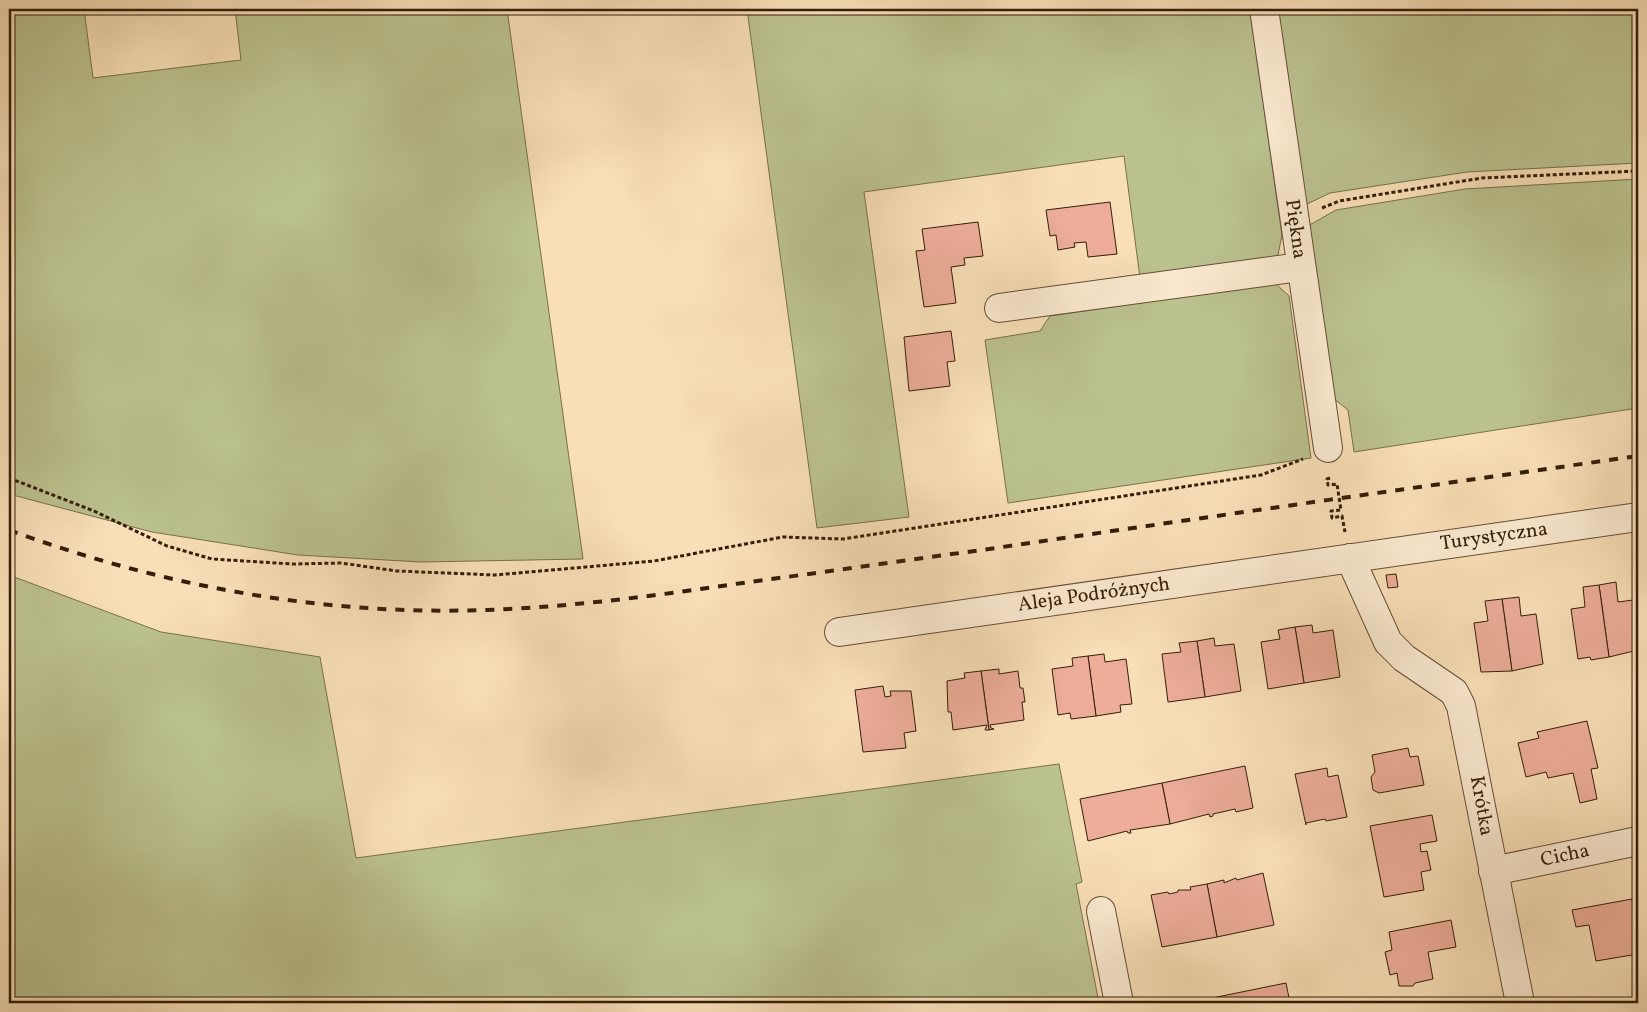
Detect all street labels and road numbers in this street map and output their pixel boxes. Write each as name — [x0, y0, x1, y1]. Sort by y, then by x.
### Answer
street label: Piękna — [1277, 197, 1313, 261]
street label: Turystyczna — [1438, 516, 1550, 558]
street label: Aleja Podróżnych — [1016, 570, 1172, 620]
street label: Krótka — [1462, 774, 1500, 838]
street label: Cicha — [1538, 837, 1592, 875]

